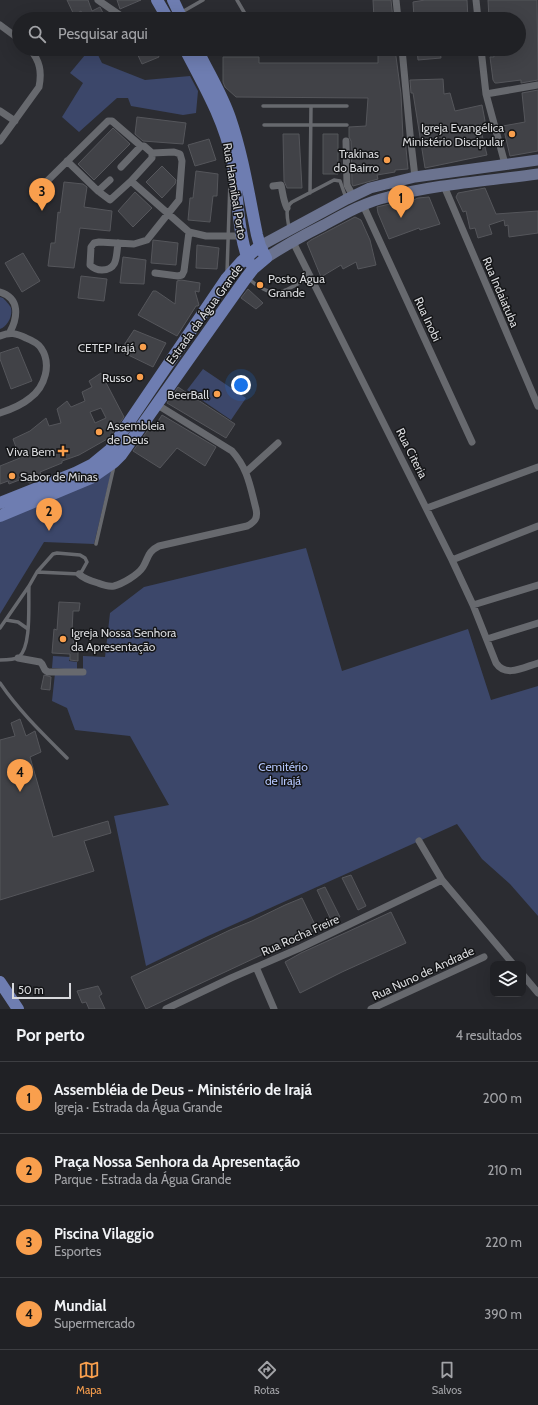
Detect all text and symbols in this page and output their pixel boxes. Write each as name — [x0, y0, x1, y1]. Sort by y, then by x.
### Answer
search box — [12, 12, 526, 56]
icon: search — [26, 23, 48, 45]
text: Pesquisar aqui — [58, 25, 148, 43]
place label: Igreja Evangélica Ministério Discipular — [402, 120, 504, 149]
marker: Igreja Evangélica Ministério Discipular — [507, 129, 517, 139]
street label: Rua Hannibal Porto — [220, 142, 250, 241]
place label: Trakinas do Bairro — [334, 146, 379, 175]
marker: Trakinas do Bairro — [382, 155, 392, 165]
pin: 3 — [29, 178, 55, 211]
pin: 1 — [388, 185, 414, 218]
street label: Rua Indaiatuba — [479, 255, 523, 330]
street label: Estrada da Água Grande — [163, 261, 245, 367]
place label: Posto Água Grande — [268, 271, 325, 300]
marker: Posto Água Grande — [255, 280, 265, 290]
street label: Rua Inobi — [411, 294, 445, 344]
place label: CETEP Irajá — [78, 340, 135, 355]
marker: CETEP Irajá — [138, 342, 148, 352]
place label: Russo — [102, 370, 132, 385]
marker: Russo — [135, 372, 145, 382]
your location — [231, 375, 251, 395]
place label: BeerBall — [167, 387, 209, 402]
marker: BeerBall — [212, 389, 222, 399]
place label: Assembleia de Deus — [107, 418, 165, 447]
street label: Rua Citeria — [393, 425, 431, 481]
marker: Assembleia de Deus — [94, 427, 104, 437]
place label: Viva Bem — [6, 444, 55, 459]
marker: Viva Bem — [58, 446, 68, 456]
place label: Sabor de Minas — [20, 469, 98, 484]
marker: Sabor de Minas — [7, 471, 17, 481]
pin: 2 — [36, 498, 62, 531]
place label: Igreja Nossa Senhora da Apresentação — [71, 625, 177, 654]
marker: Igreja Nossa Senhora da Apresentação — [58, 634, 68, 644]
pin: 4 — [7, 759, 33, 792]
park label: Cemitério de Irajá — [258, 759, 308, 788]
street label: Rua Rocha Freire — [259, 911, 341, 959]
street label: Rua Nuno de Andrade — [370, 943, 476, 1003]
map controls — [490, 961, 526, 997]
button: layers — [490, 961, 526, 997]
scale bar — [12, 981, 71, 1000]
text: 50 m — [18, 983, 44, 997]
text: Por perto — [16, 1025, 85, 1045]
text: 4 resultados — [455, 1027, 522, 1043]
text: Assembléia de Deus - Ministério de Irajá — [54, 1081, 312, 1099]
text: 1 — [27, 1090, 31, 1106]
text: 200 m — [483, 1090, 522, 1106]
text: Igreja · Estrada da Água Grande — [54, 1099, 222, 1115]
text: Praça Nossa Senhora da Apresentação — [54, 1153, 300, 1171]
text: 2 — [26, 1162, 32, 1178]
text: 210 m — [488, 1162, 522, 1178]
text: Parque · Estrada da Água Grande — [54, 1171, 231, 1187]
text: Piscina Vilaggio — [54, 1225, 154, 1243]
text: 3 — [25, 1234, 33, 1250]
text: 220 m — [485, 1234, 522, 1250]
text: Esportes — [54, 1243, 101, 1259]
text: Mundial — [54, 1297, 106, 1315]
text: 4 — [25, 1306, 33, 1322]
text: 390 m — [484, 1306, 522, 1322]
text: Supermercado — [54, 1315, 135, 1331]
tab: Mapa — [76, 1359, 102, 1397]
tab: Rotas — [254, 1359, 280, 1397]
tab: Salvos — [432, 1359, 462, 1397]

